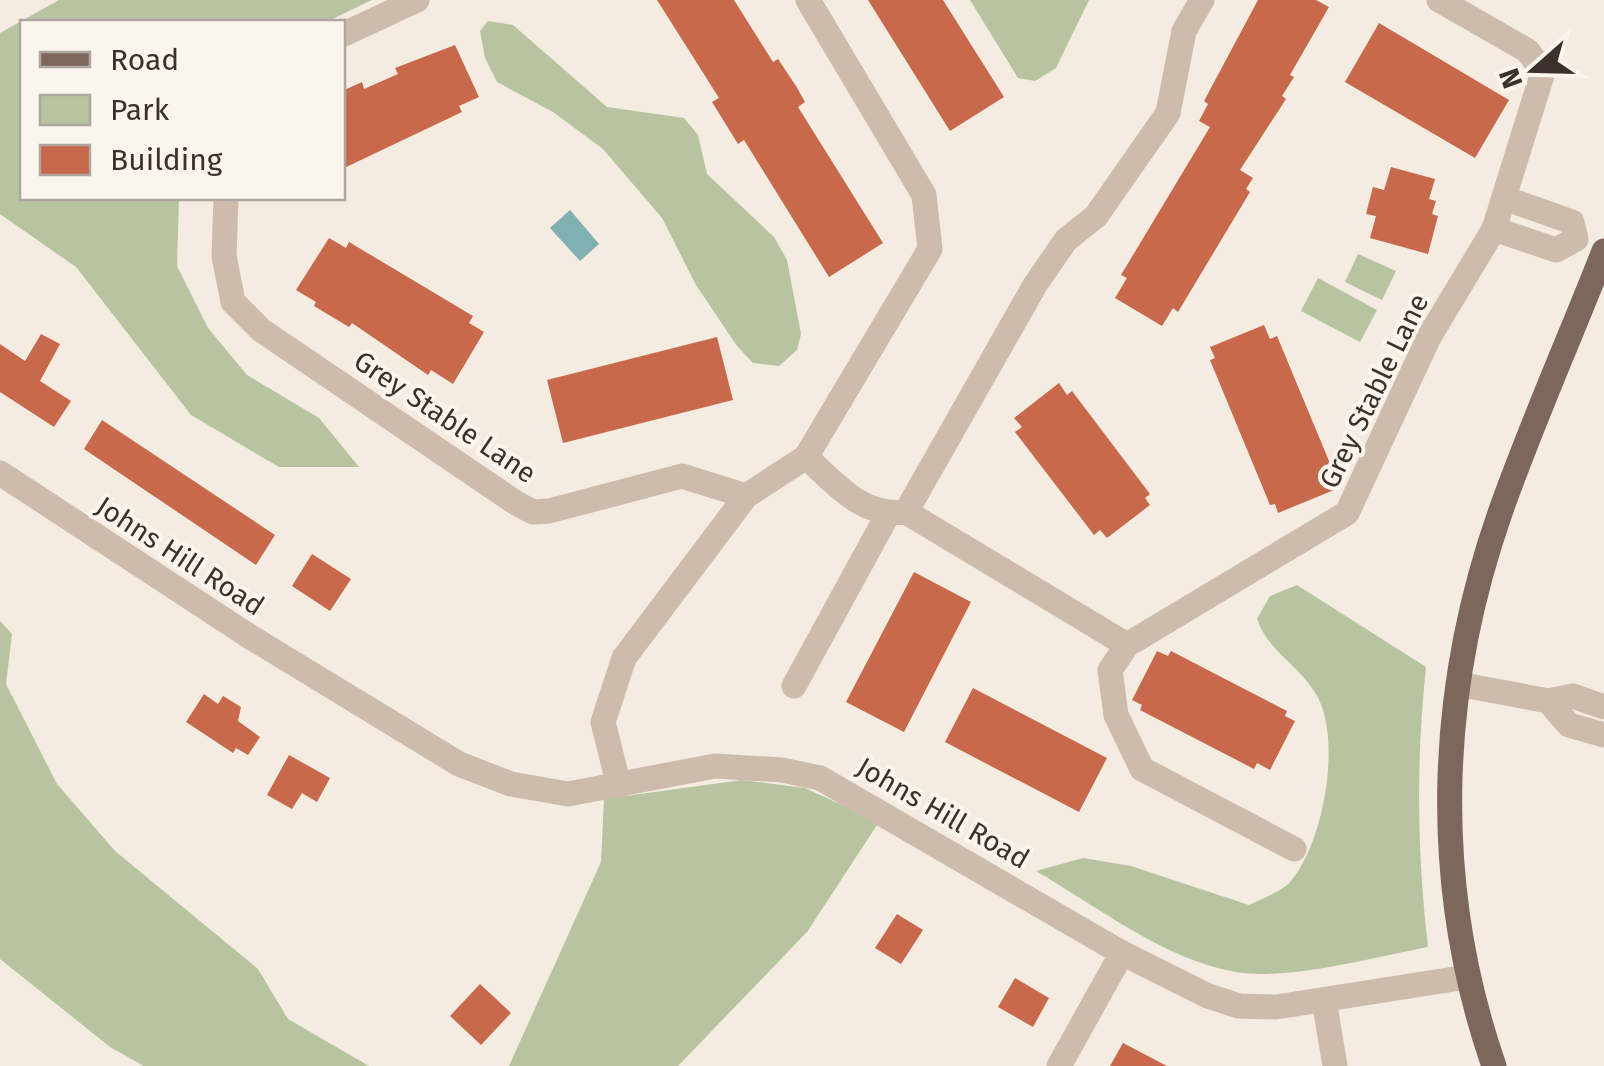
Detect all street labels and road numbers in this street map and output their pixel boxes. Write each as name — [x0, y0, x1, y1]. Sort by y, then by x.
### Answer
street label: Grey Stable Lane — [1313, 288, 1435, 494]
street label: Grey Stable Lane — [348, 344, 542, 490]
street label: Johns Hill Road — [90, 489, 270, 623]
street label: Johns Hill Road — [851, 750, 1035, 876]

